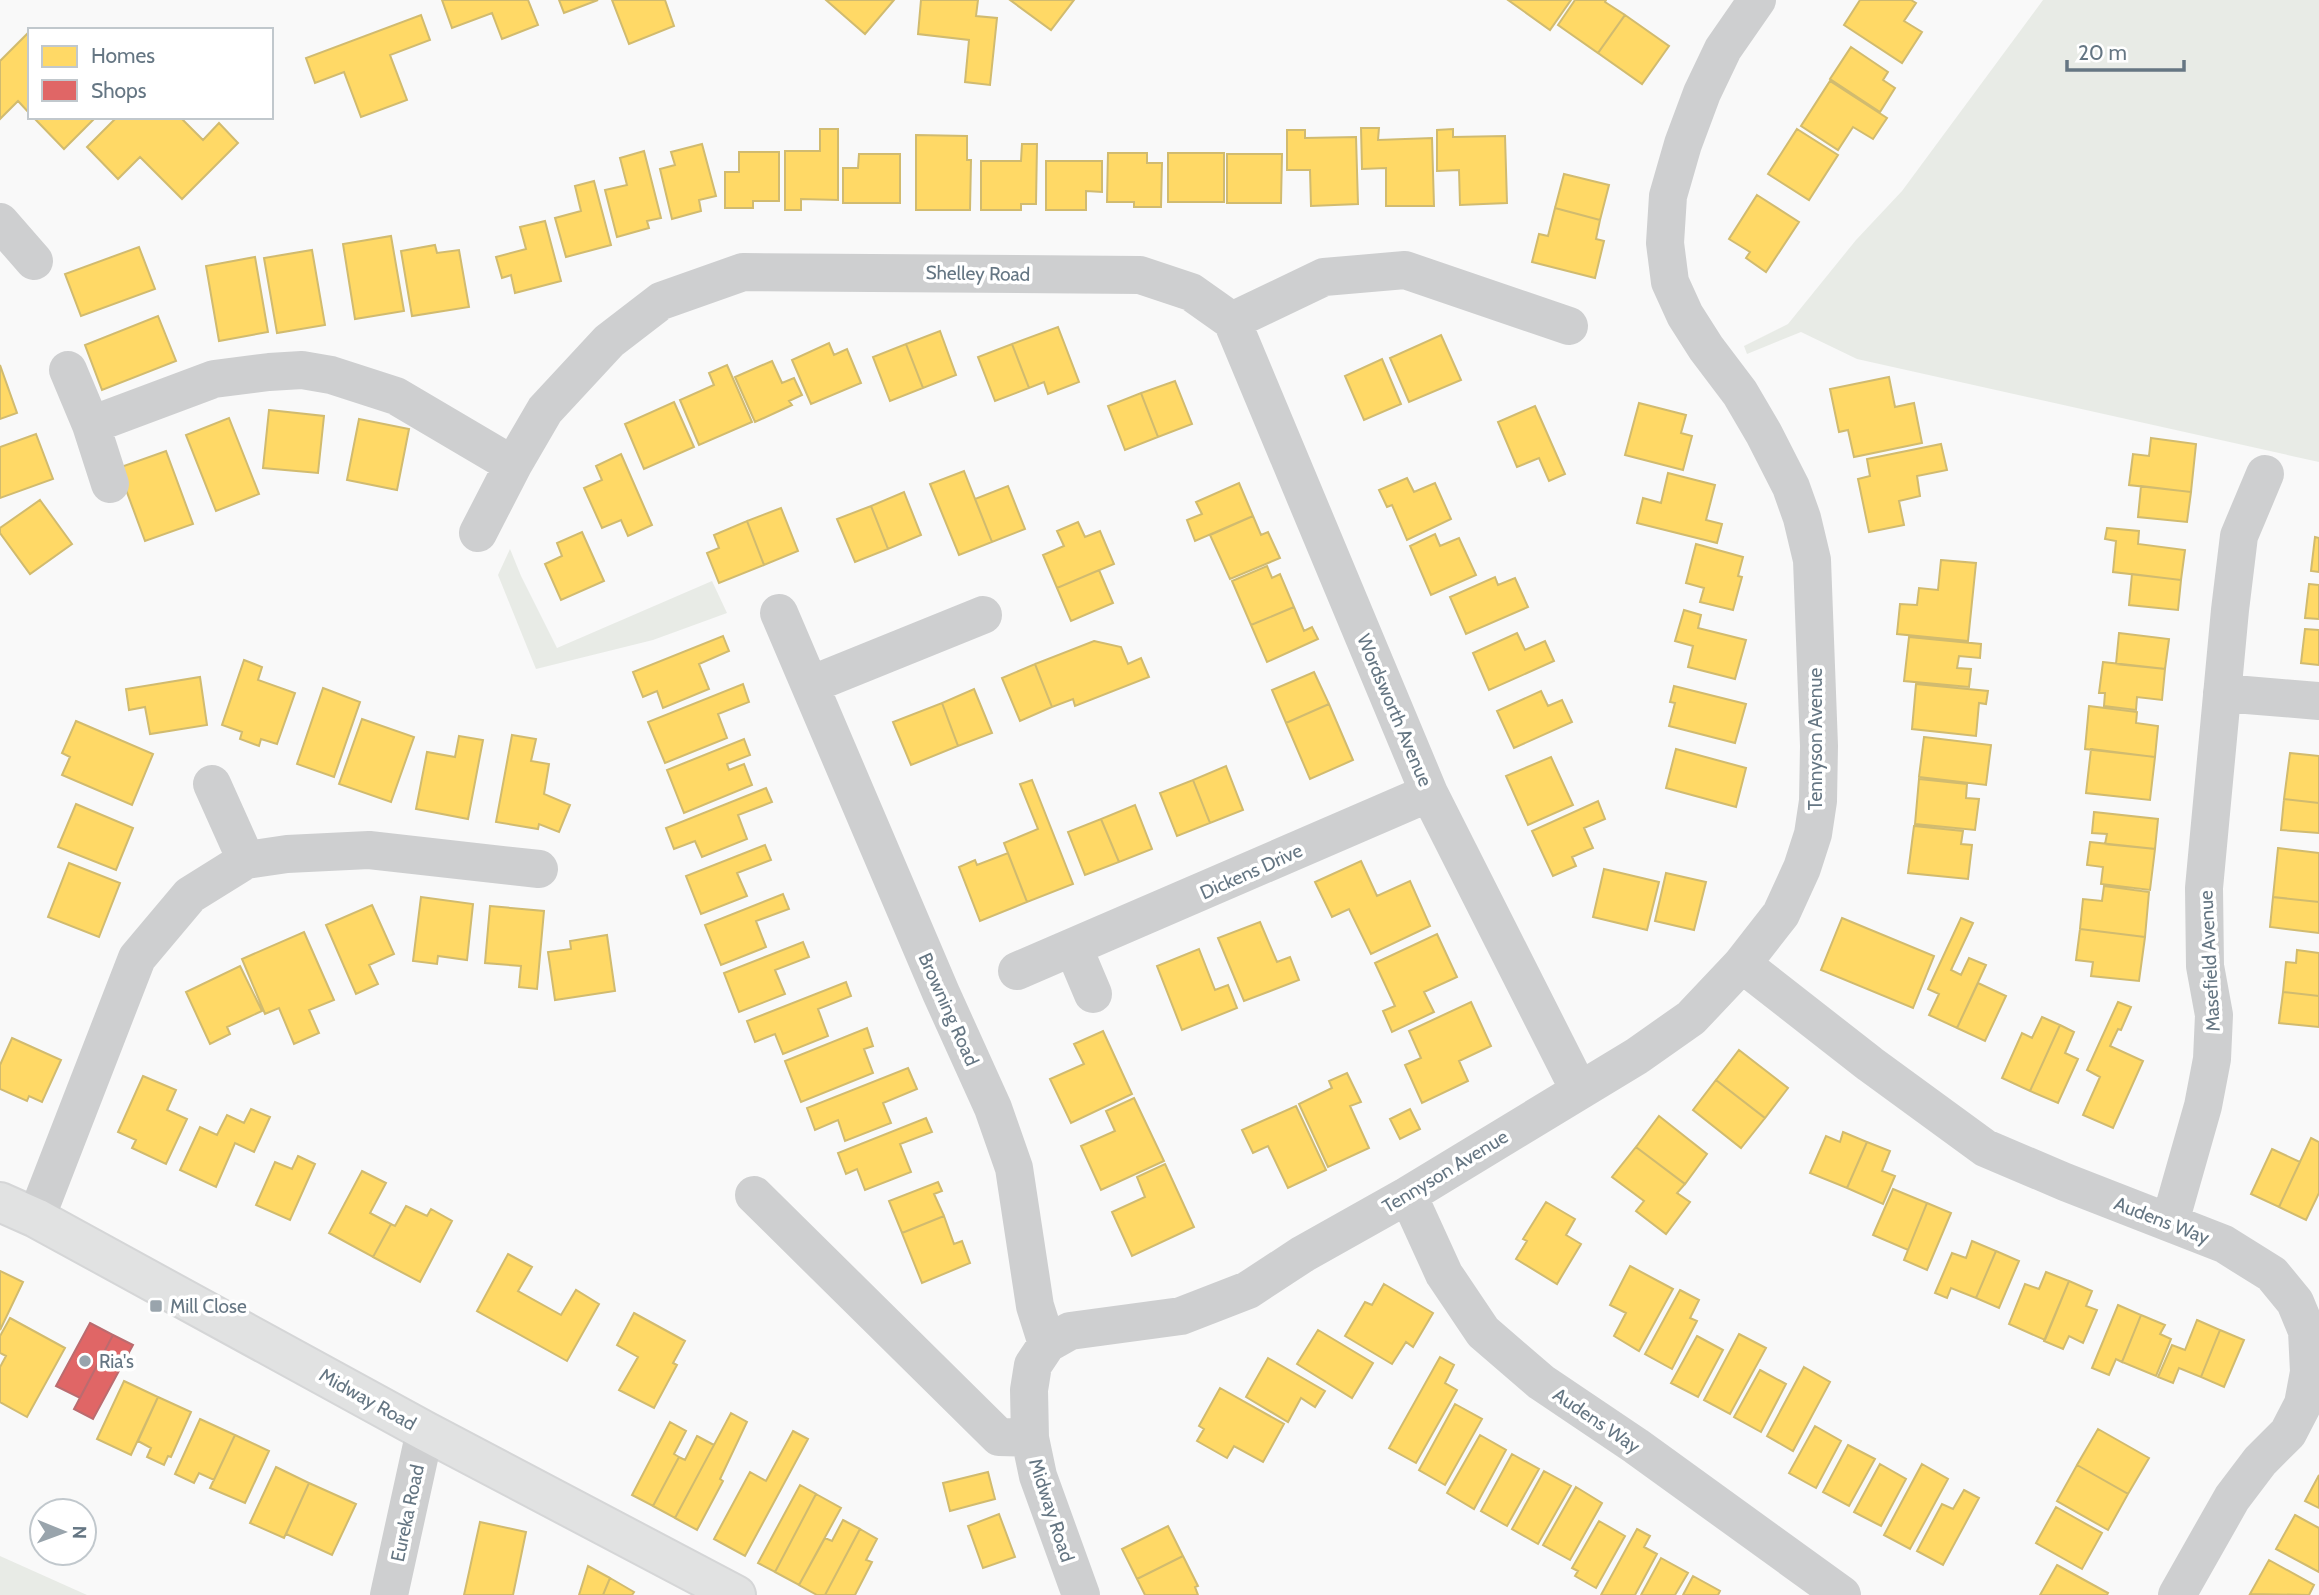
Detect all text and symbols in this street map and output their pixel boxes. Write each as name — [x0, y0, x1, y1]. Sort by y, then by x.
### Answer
legend — [28, 28, 273, 119]
scale bar — [2067, 28, 2184, 72]
text: 20 m — [2078, 40, 2127, 65]
text: Homes — [91, 43, 155, 68]
text: Shops — [91, 78, 147, 103]
street label: Shelley Road — [925, 261, 1030, 286]
street label: Wordsworth Avenue — [1352, 631, 1437, 790]
street label: Tennyson Avenue — [1804, 668, 1827, 810]
street label: Dickens Drive — [1196, 839, 1306, 904]
street label: Masefield Avenue — [2194, 889, 2225, 1032]
street label: Browning Road — [913, 949, 984, 1069]
street label: Tennyson Avenue — [1378, 1125, 1512, 1218]
street label: Audens Way — [2111, 1192, 2213, 1249]
place label: Mill Close — [170, 1295, 247, 1318]
marker: Mill Close — [148, 1298, 164, 1314]
place label: Ria's — [99, 1350, 134, 1373]
marker: Ria's — [77, 1353, 93, 1369]
street label: Midway Road — [315, 1363, 420, 1436]
street label: Audens Way — [1549, 1383, 1645, 1458]
street label: Midway Road — [1024, 1456, 1079, 1565]
street label: Eureka Road — [386, 1462, 429, 1564]
north arrow — [28, 1497, 98, 1567]
text: N — [68, 1525, 91, 1539]

